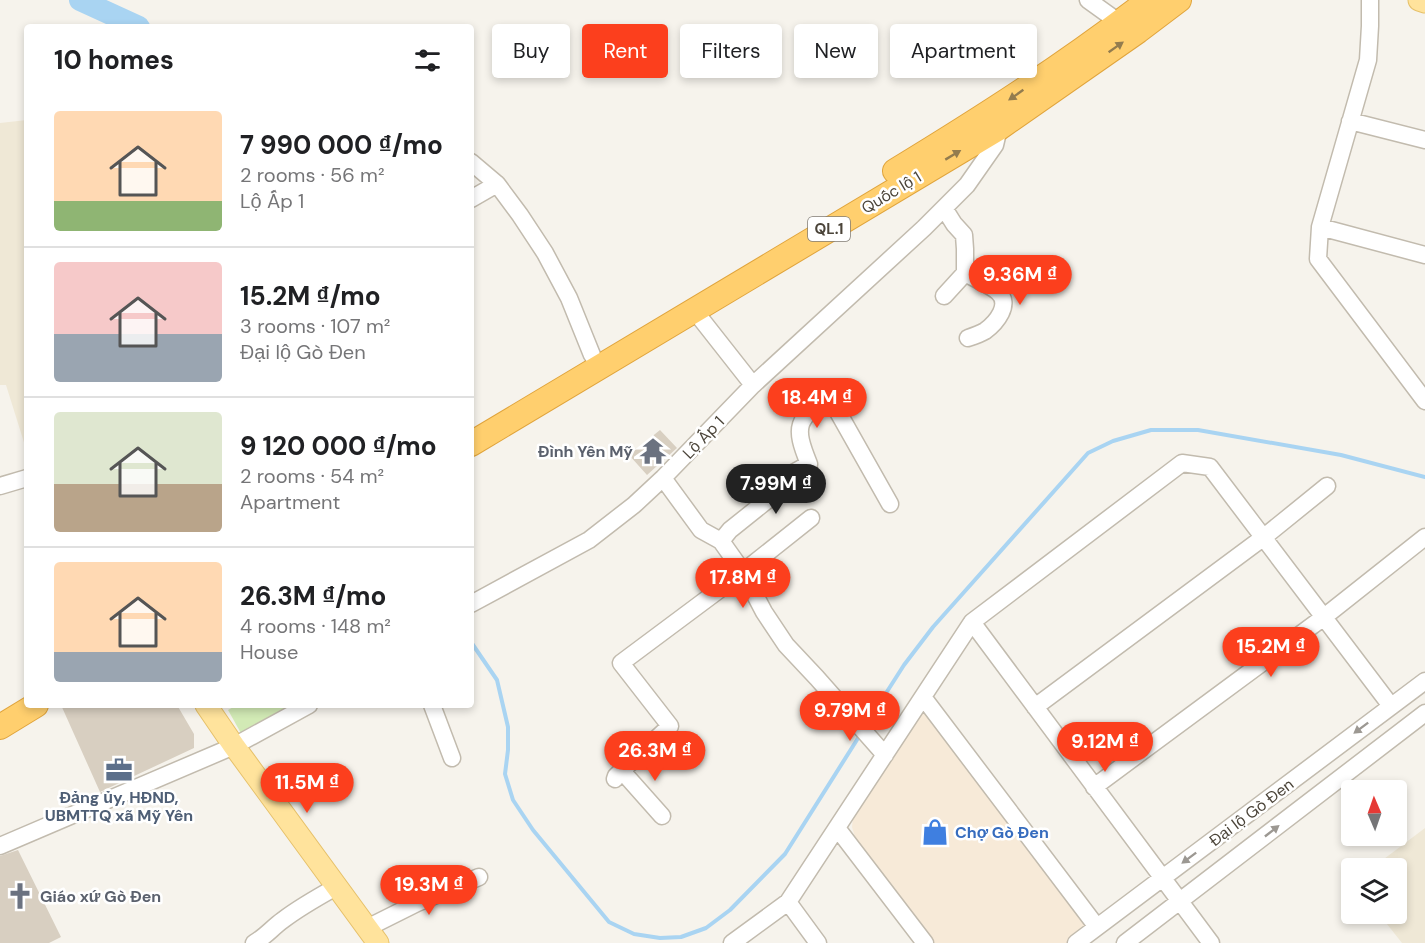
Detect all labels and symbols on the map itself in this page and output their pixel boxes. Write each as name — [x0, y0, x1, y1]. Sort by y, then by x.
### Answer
one-way arrow — [1107, 41, 1123, 53]
one-way arrow — [1008, 89, 1024, 100]
one-way arrow — [945, 150, 962, 160]
street label: Quốc lộ 1 — [857, 166, 925, 218]
road number: QL.1 — [808, 217, 850, 241]
pin: 9.36M ₫ — [965, 255, 1075, 306]
pin: 18.4M ₫ — [762, 378, 872, 429]
street label: Lộ Ấp 1 — [678, 412, 729, 463]
temple icon: Đình Yên Mỹ — [638, 436, 668, 466]
place label: Đình Yên Mỹ — [538, 441, 633, 462]
pin: 7.99M ₫ — [721, 464, 831, 515]
pin: 17.8M ₫ — [688, 558, 798, 609]
pin: 15.2M ₫ — [1216, 627, 1326, 678]
pin: 9.79M ₫ — [795, 691, 905, 742]
pin: 9.12M ₫ — [1050, 722, 1160, 773]
one-way arrow — [1354, 722, 1369, 734]
pin: 26.3M ₫ — [600, 731, 710, 782]
office icon: Đảng ủy, HĐND, UBMTTQ xã Mỹ Yên — [104, 755, 134, 785]
pin: 11.5M ₫ — [252, 763, 362, 814]
street label: Đại lộ Gò Đen — [1205, 774, 1298, 851]
north arrow — [1341, 780, 1407, 846]
place label: Đảng ủy, HĐND, UBMTTQ xã Mỹ Yên — [45, 787, 193, 826]
shop icon: Chợ Gò Đen — [920, 817, 950, 847]
place label: Chợ Gò Đen — [955, 822, 1049, 843]
one-way arrow — [1264, 826, 1279, 838]
one-way arrow — [1181, 852, 1196, 864]
pin: 19.3M ₫ — [374, 865, 484, 916]
church icon: Giáo xứ Gò Đen — [5, 881, 35, 911]
place label: Giáo xứ Gò Đen — [40, 886, 161, 907]

